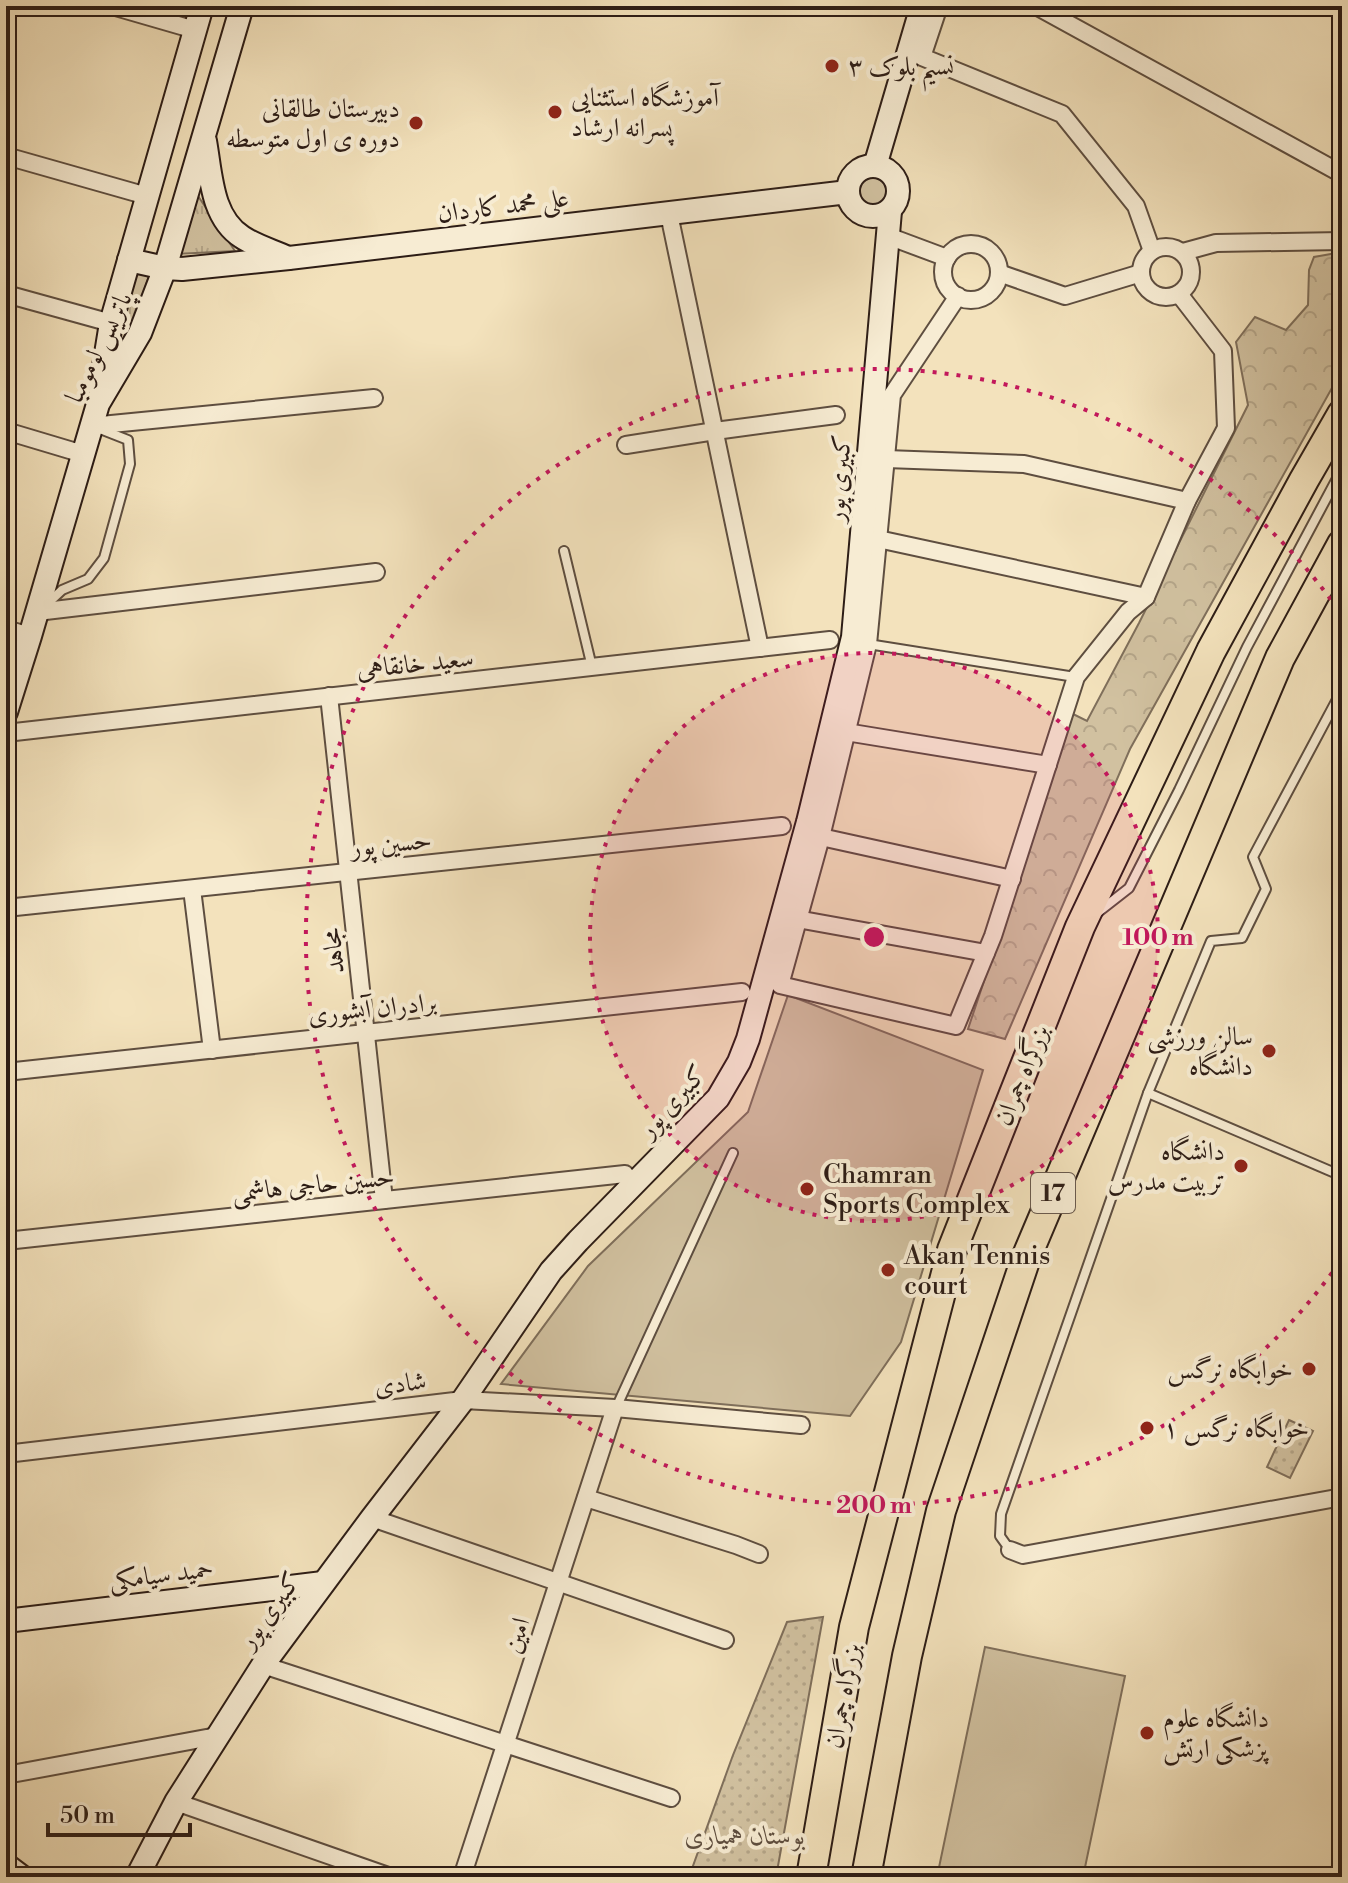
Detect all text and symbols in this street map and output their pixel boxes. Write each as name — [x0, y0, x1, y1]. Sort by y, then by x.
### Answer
place label: نسیم بلوک ۳ — [848, 51, 954, 92]
marker: نسیم بلوک ۳ — [823, 57, 841, 75]
place label: آموزشگاه استثنایی پسرانه ارشاد — [571, 81, 721, 146]
place label: دبیرستان طالقانی دوره ی اول متوسطه — [226, 93, 400, 155]
marker: آموزشگاه استثنایی پسرانه ارشاد — [546, 103, 564, 121]
marker: دبیرستان طالقانی دوره ی اول متوسطه — [407, 114, 425, 132]
street label: علی محمد کاردان — [436, 182, 571, 232]
street label: پاتریس لومومبا — [58, 286, 142, 409]
street label: کبیری پور — [819, 433, 861, 526]
street label: سعید خانقاهی — [355, 642, 475, 686]
street label: حسین پور — [346, 824, 433, 866]
centre of rings — [860, 923, 888, 951]
text: 100 m — [1122, 923, 1194, 953]
street label: مجاهد — [316, 926, 352, 975]
street label: برادران آبشوری — [306, 986, 438, 1032]
street label: بزرگراه چمران — [985, 1019, 1057, 1131]
place label: سالن ورزشی دانشگاه — [1147, 1021, 1253, 1083]
marker: سالن ورزشی دانشگاه — [1260, 1042, 1278, 1060]
street label: کبیری پور — [630, 1059, 715, 1148]
place label: دانشگاه تربیت مدرس — [1108, 1135, 1225, 1198]
marker: دانشگاه تربیت مدرس — [1232, 1157, 1250, 1175]
place label: Chamran Sports Complex — [823, 1159, 1010, 1221]
street label: حسین حاجی هاشمی — [230, 1161, 396, 1210]
road number: 17 — [1031, 1173, 1075, 1213]
marker: Chamran Sports Complex — [798, 1180, 816, 1198]
place label: Akan Tennis court — [903, 1240, 1050, 1302]
marker: Akan Tennis court — [879, 1261, 897, 1279]
place label: خوابگاه نرگس — [1167, 1353, 1293, 1387]
marker: خوابگاه نرگس — [1300, 1360, 1318, 1378]
street label: شادی — [372, 1365, 428, 1403]
place label: خوابگاه نرگس ۱ — [1163, 1412, 1309, 1446]
marker: خوابگاه نرگس ۱ — [1138, 1419, 1156, 1437]
text: 200 m — [836, 1491, 912, 1521]
street label: حمید سیامکی — [107, 1553, 215, 1598]
street label: کبیری پور — [229, 1566, 310, 1659]
street label: امین — [496, 1613, 538, 1657]
street label: بزرگراه چمران — [816, 1640, 868, 1751]
place label: دانشگاه علوم پزشکی ارتش — [1163, 1702, 1270, 1766]
marker: دانشگاه علوم پزشکی ارتش — [1138, 1724, 1156, 1742]
scale bar — [48, 1787, 190, 1837]
text: 50 m — [60, 1801, 115, 1831]
park label: بوستان همیاری — [684, 1820, 806, 1852]

